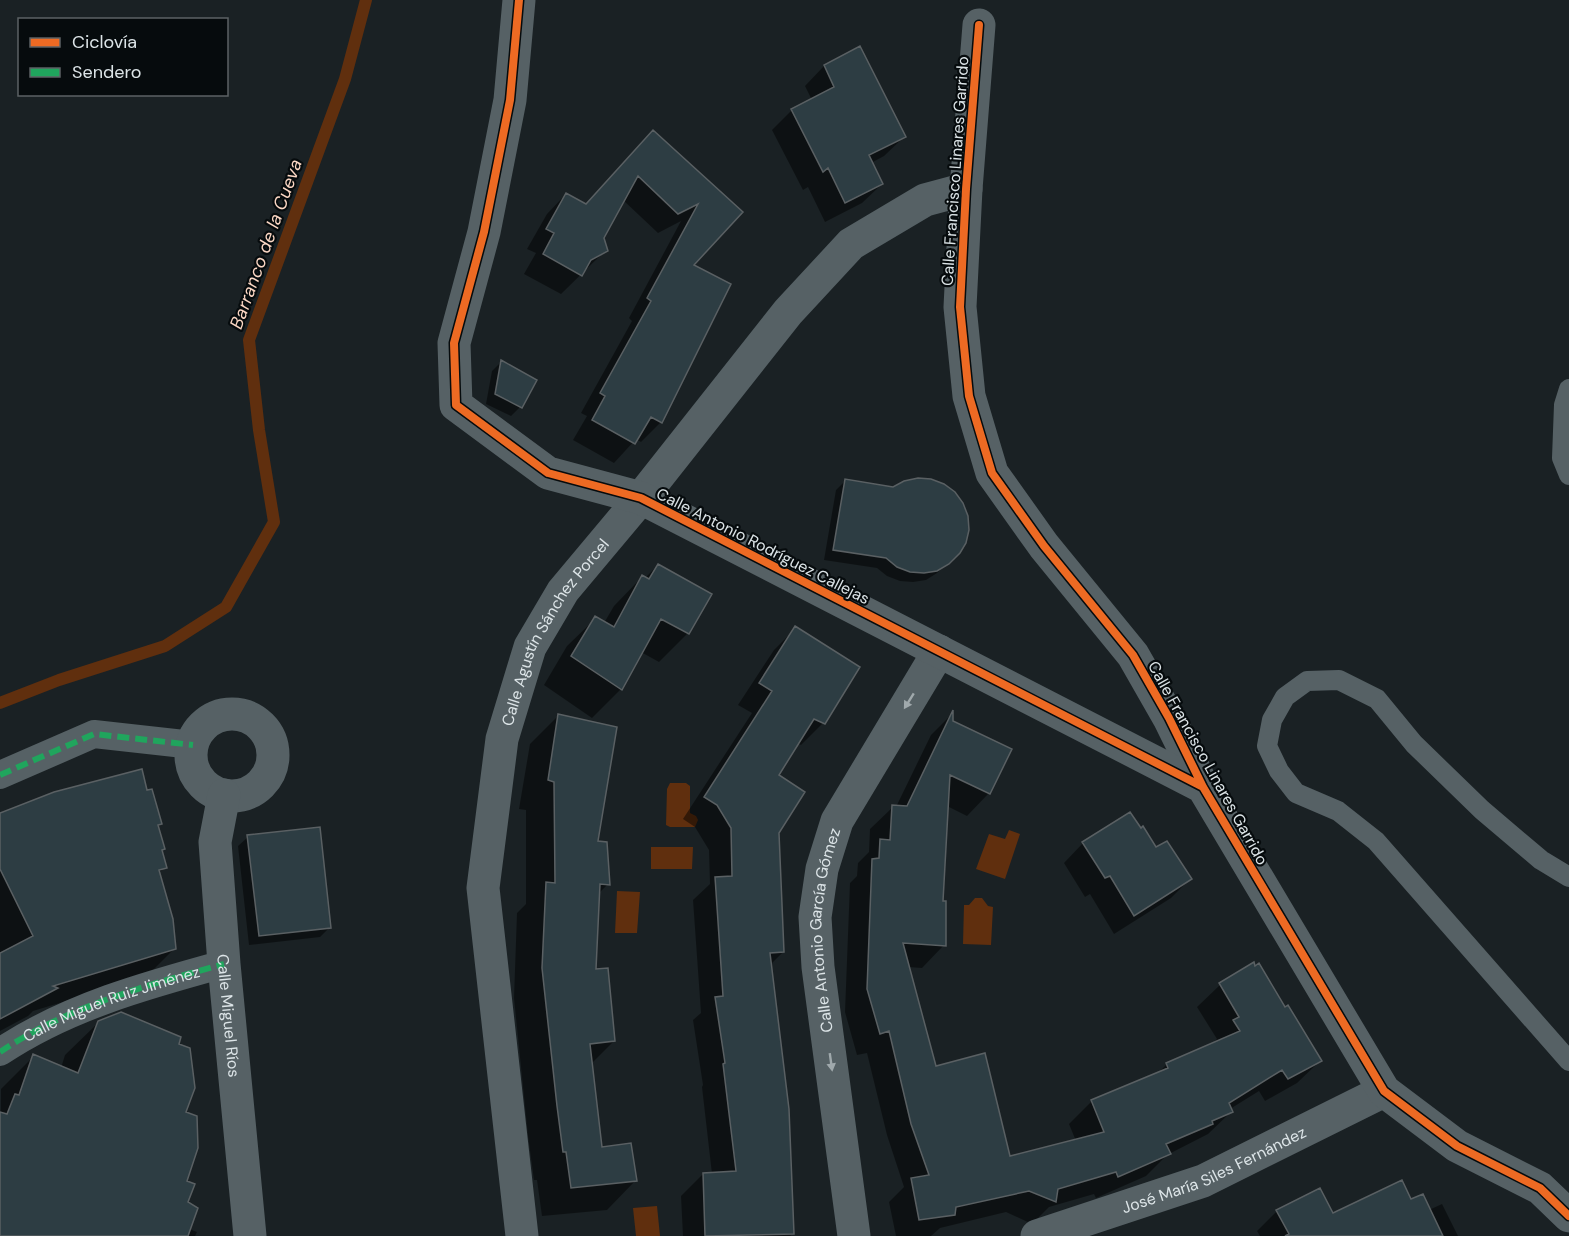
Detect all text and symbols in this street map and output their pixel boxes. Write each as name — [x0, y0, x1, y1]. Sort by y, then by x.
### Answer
legend — [18, 18, 228, 96]
text: Ciclovía — [72, 30, 137, 54]
street label: Calle Francisco Linares Garrido — [936, 55, 974, 287]
text: Sendero — [72, 60, 142, 84]
water label: Barranco de la Cueva — [224, 156, 308, 332]
street label: Calle Antonio Rodríguez Callejas — [653, 483, 873, 609]
street label: Calle Agustín Sánchez Porcel — [496, 534, 613, 728]
street label: Calle Francisco Linares Garrido — [1143, 657, 1273, 869]
one-way arrow — [903, 693, 914, 709]
street label: Calle Antonio García Gómez — [804, 825, 845, 1034]
street label: Calle Miguel Ríos — [213, 953, 245, 1078]
street label: Calle Miguel Ruiz Jiménez — [19, 961, 202, 1046]
one-way arrow — [826, 1052, 836, 1071]
street label: José María Siles Fernández — [1119, 1121, 1309, 1218]

